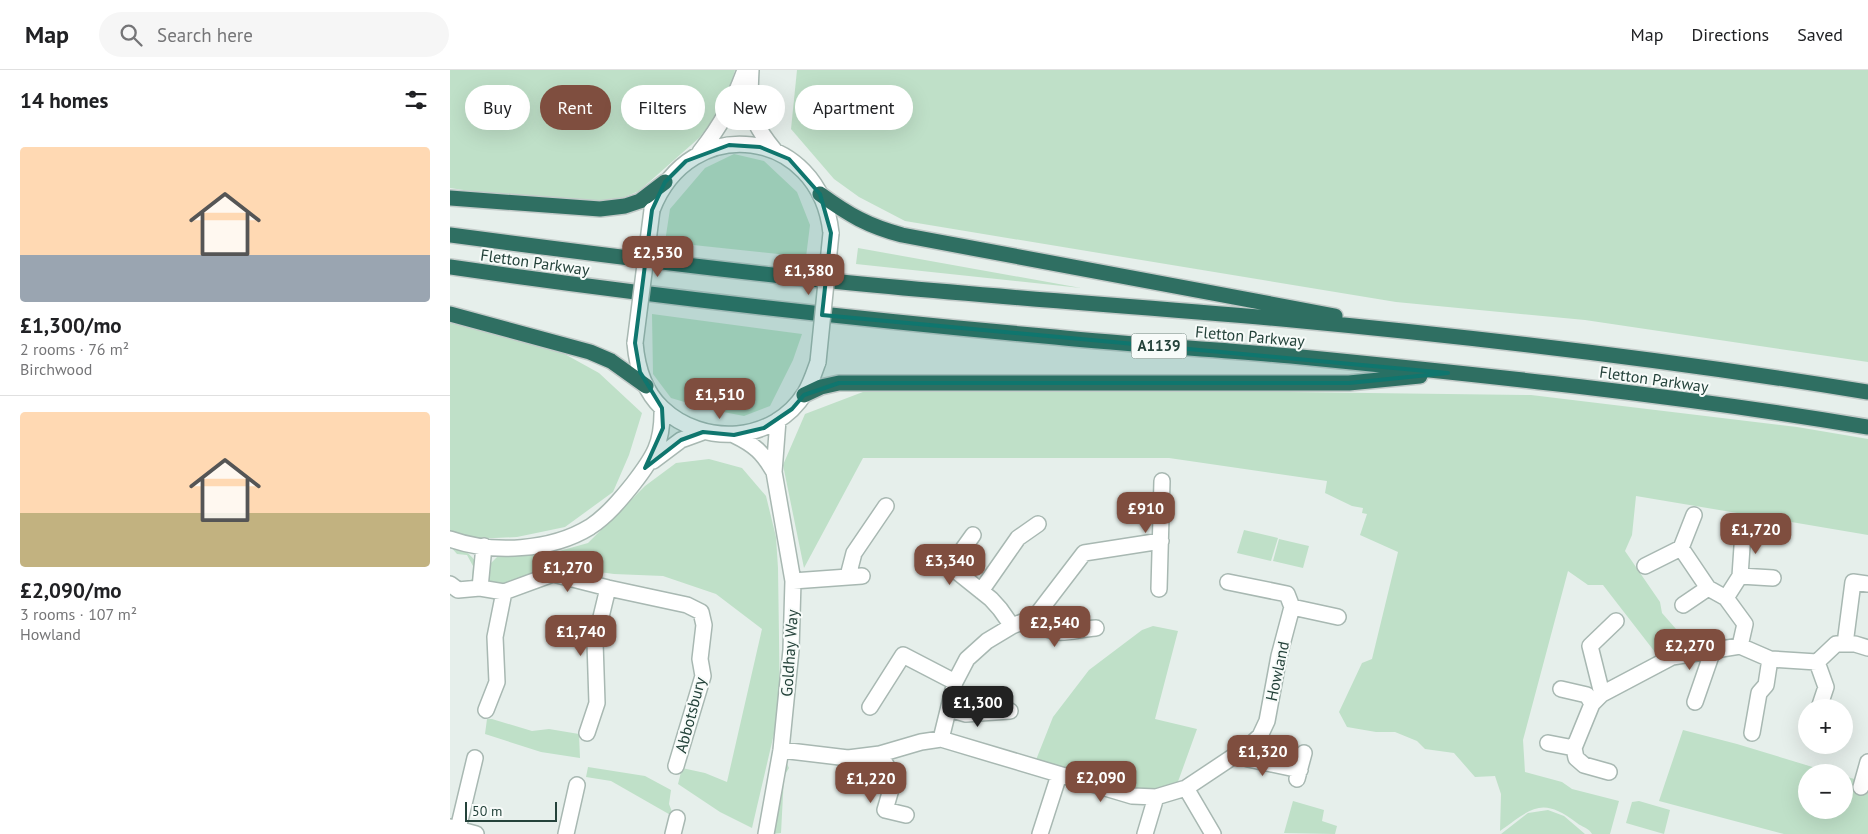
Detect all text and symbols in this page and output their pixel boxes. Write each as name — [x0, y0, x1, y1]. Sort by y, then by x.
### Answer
search box — [99, 12, 449, 57]
text: Map — [25, 19, 69, 50]
icon: search — [117, 21, 145, 49]
text: Search here — [157, 23, 253, 47]
text: Map — [1631, 23, 1663, 46]
text: Directions — [1691, 23, 1769, 46]
text: Saved — [1797, 23, 1843, 46]
chip: Buy — [465, 85, 530, 130]
chip: Rent — [540, 85, 611, 130]
chip: Filters — [621, 85, 705, 130]
chip: New — [715, 85, 785, 130]
chip: Apartment — [795, 85, 913, 130]
icon: filters — [402, 86, 430, 114]
text: 14 homes — [20, 87, 108, 114]
icon: home — [180, 179, 270, 269]
pin: £2,530 — [617, 236, 699, 278]
text: £2,530 — [633, 242, 683, 262]
street label: Fletton Parkway — [479, 244, 591, 280]
pin: £1,380 — [768, 254, 850, 296]
text: £1,380 — [784, 260, 834, 280]
text: £1,300/mo — [20, 312, 122, 339]
street label: Fletton Parkway — [1194, 321, 1306, 351]
road number: A1139 — [1132, 334, 1186, 358]
text: 2 rooms · 76 m² — [20, 339, 129, 359]
text: Birchwood — [20, 359, 92, 379]
street label: Fletton Parkway — [1598, 361, 1710, 397]
pin: £1,510 — [679, 378, 761, 420]
text: £1,510 — [695, 384, 745, 404]
icon: home — [180, 445, 270, 535]
pin: £910 — [1116, 492, 1176, 534]
text: £910 — [1128, 498, 1164, 518]
pin: £1,720 — [1715, 512, 1797, 555]
text: £1,720 — [1731, 519, 1781, 539]
pin: £3,340 — [909, 544, 991, 586]
pin: £1,270 — [527, 550, 609, 593]
text: £3,340 — [925, 550, 975, 570]
text: £1,270 — [543, 557, 593, 577]
text: £2,090/mo — [20, 577, 122, 604]
text: 3 rooms · 107 m² — [20, 604, 137, 624]
pin: £2,540 — [1014, 606, 1096, 648]
street label: Goldhay Way — [776, 608, 802, 697]
text: £2,540 — [1030, 612, 1080, 632]
pin: £1,740 — [540, 614, 622, 657]
text: £1,740 — [556, 621, 606, 641]
text: Howland — [20, 624, 81, 644]
pin: £2,270 — [1649, 628, 1731, 671]
text: £2,270 — [1665, 635, 1715, 655]
street label: Howland — [1261, 639, 1293, 703]
street label: Abbotsbury — [670, 674, 710, 755]
pin: £1,300 — [937, 686, 1019, 728]
text: £1,300 — [953, 692, 1003, 712]
map controls — [1798, 699, 1853, 819]
button: + — [1798, 699, 1853, 754]
pin: £1,320 — [1222, 734, 1304, 777]
text: £1,320 — [1238, 741, 1288, 761]
pin: £2,090 — [1060, 760, 1142, 803]
pin: £1,220 — [830, 762, 912, 804]
button: − — [1798, 764, 1853, 819]
text: £2,090 — [1076, 767, 1126, 787]
text: £1,220 — [846, 768, 896, 788]
scale bar — [465, 799, 558, 822]
text: 50 m — [472, 802, 502, 820]

